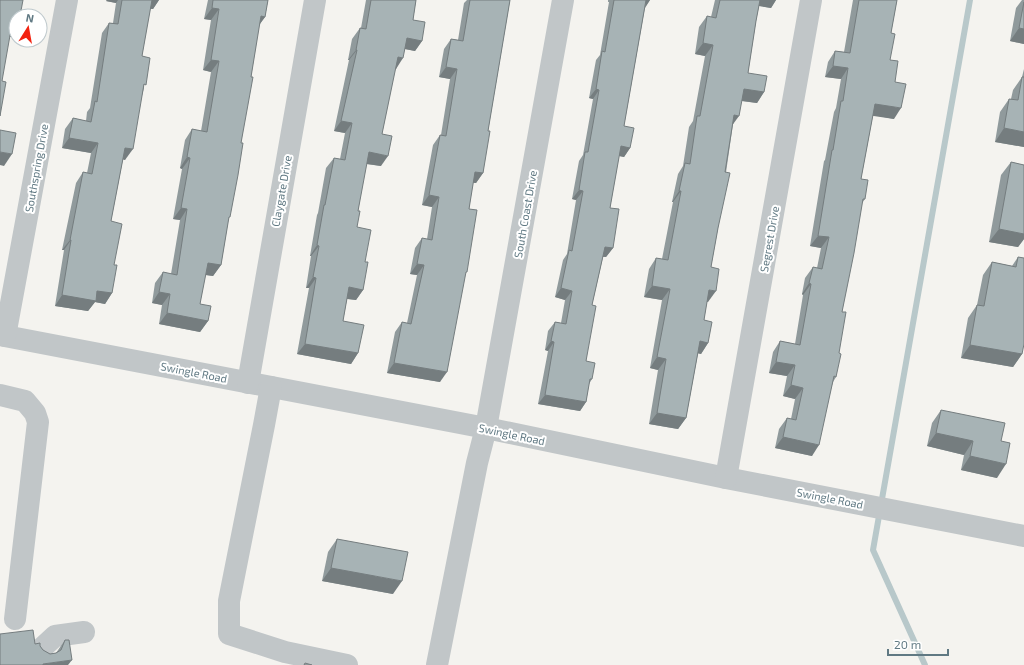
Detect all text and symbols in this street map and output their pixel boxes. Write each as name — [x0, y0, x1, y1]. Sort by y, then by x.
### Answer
north arrow — [8, 8, 48, 48]
text: N — [25, 11, 35, 25]
street label: Southspring Drive — [22, 123, 50, 213]
street label: Claygate Drive — [268, 154, 294, 228]
street label: South Coast Drive — [511, 169, 539, 259]
street label: Segrest Drive — [757, 205, 781, 273]
street label: Swingle Road — [160, 359, 228, 385]
street label: Swingle Road — [478, 421, 546, 447]
street label: Swingle Road — [796, 485, 864, 511]
scale bar — [888, 631, 948, 657]
text: 20 m — [894, 637, 921, 651]

